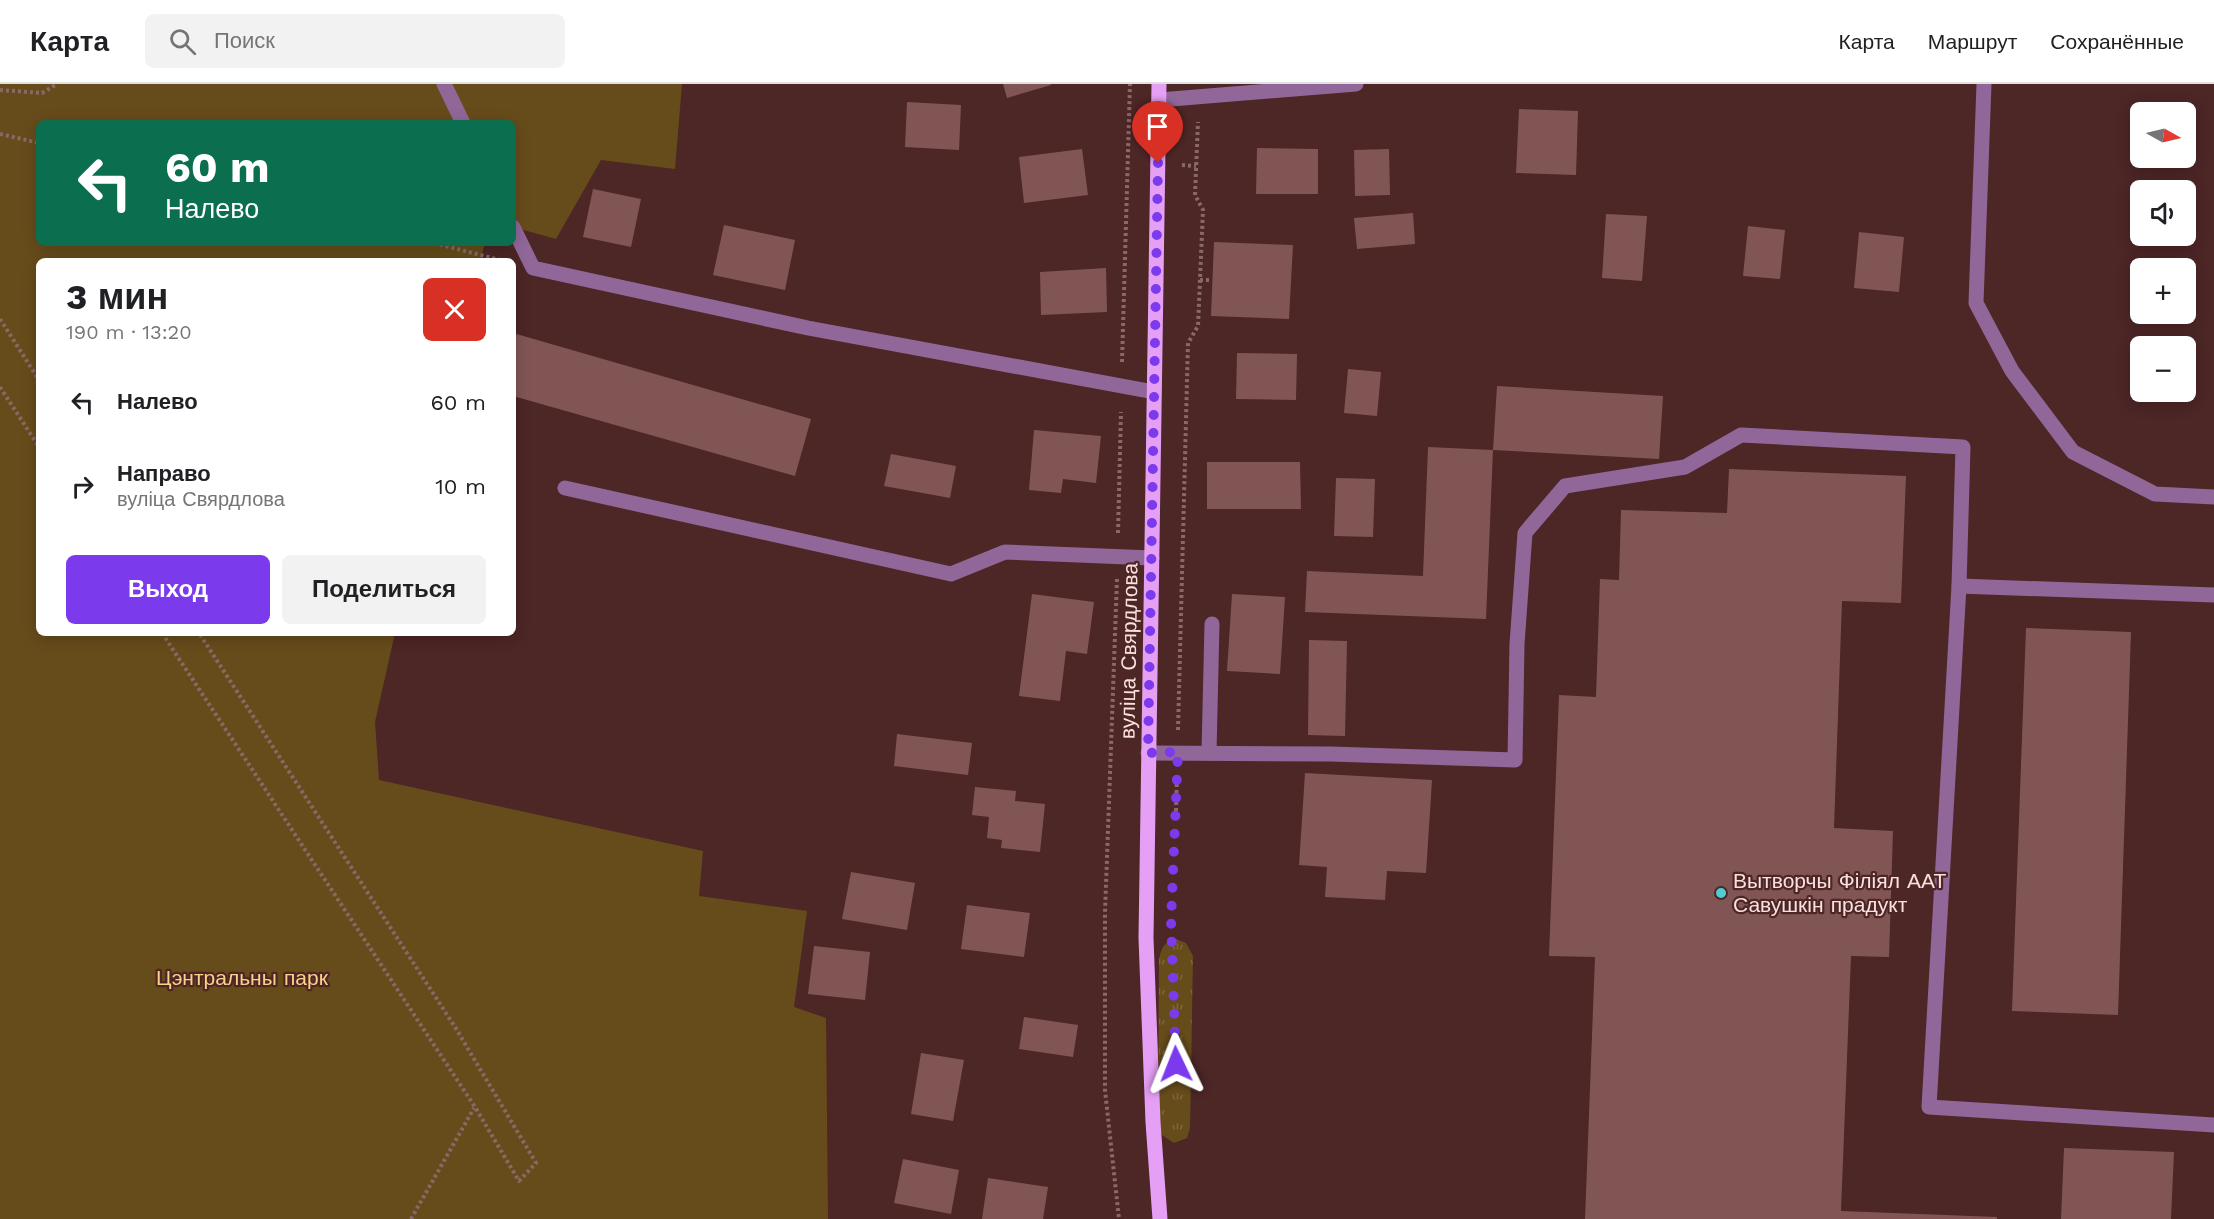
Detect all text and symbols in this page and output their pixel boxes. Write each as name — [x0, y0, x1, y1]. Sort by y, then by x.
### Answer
search box — [145, 14, 565, 68]
text: Карта — [30, 25, 109, 58]
icon: search — [166, 25, 199, 58]
text: Поиск — [214, 28, 275, 53]
text: Карта — [1839, 29, 1895, 54]
text: Маршрут — [1928, 29, 2017, 54]
text: Сохранённые — [2050, 29, 2184, 54]
pin — [1132, 101, 1183, 163]
north arrow — [2130, 102, 2196, 168]
map controls — [2130, 102, 2196, 402]
icon: arrive — [1141, 110, 1174, 143]
text: 60 m — [165, 143, 269, 192]
icon: left — [66, 144, 144, 222]
button: sound — [2130, 180, 2196, 246]
text: Налево — [165, 193, 259, 225]
button: + — [2130, 258, 2196, 324]
text: 3 мин — [66, 276, 168, 318]
button: close — [423, 278, 486, 341]
text: 190 m · 13:20 — [66, 320, 192, 344]
button: − — [2130, 336, 2196, 402]
icon: left — [66, 386, 99, 419]
text: Налево — [117, 389, 198, 414]
text: 60 m — [430, 390, 486, 415]
text: Направо — [117, 461, 211, 486]
icon: right — [66, 470, 99, 503]
text: 10 m — [435, 474, 486, 499]
text: вуліца Свярдлова — [117, 487, 285, 511]
button: Выход — [66, 555, 270, 624]
button: Поделиться — [282, 555, 486, 624]
street label: вуліца Свярдлова — [1114, 562, 1143, 739]
place label: Вытворчы Філіял ААТ Савушкін прадукт — [1733, 868, 1946, 917]
marker: Вытворчы Філіял ААТ Савушкін прадукт — [1714, 886, 1728, 900]
park label: Цэнтральны парк — [156, 965, 329, 990]
position arrow — [1144, 1032, 1208, 1096]

